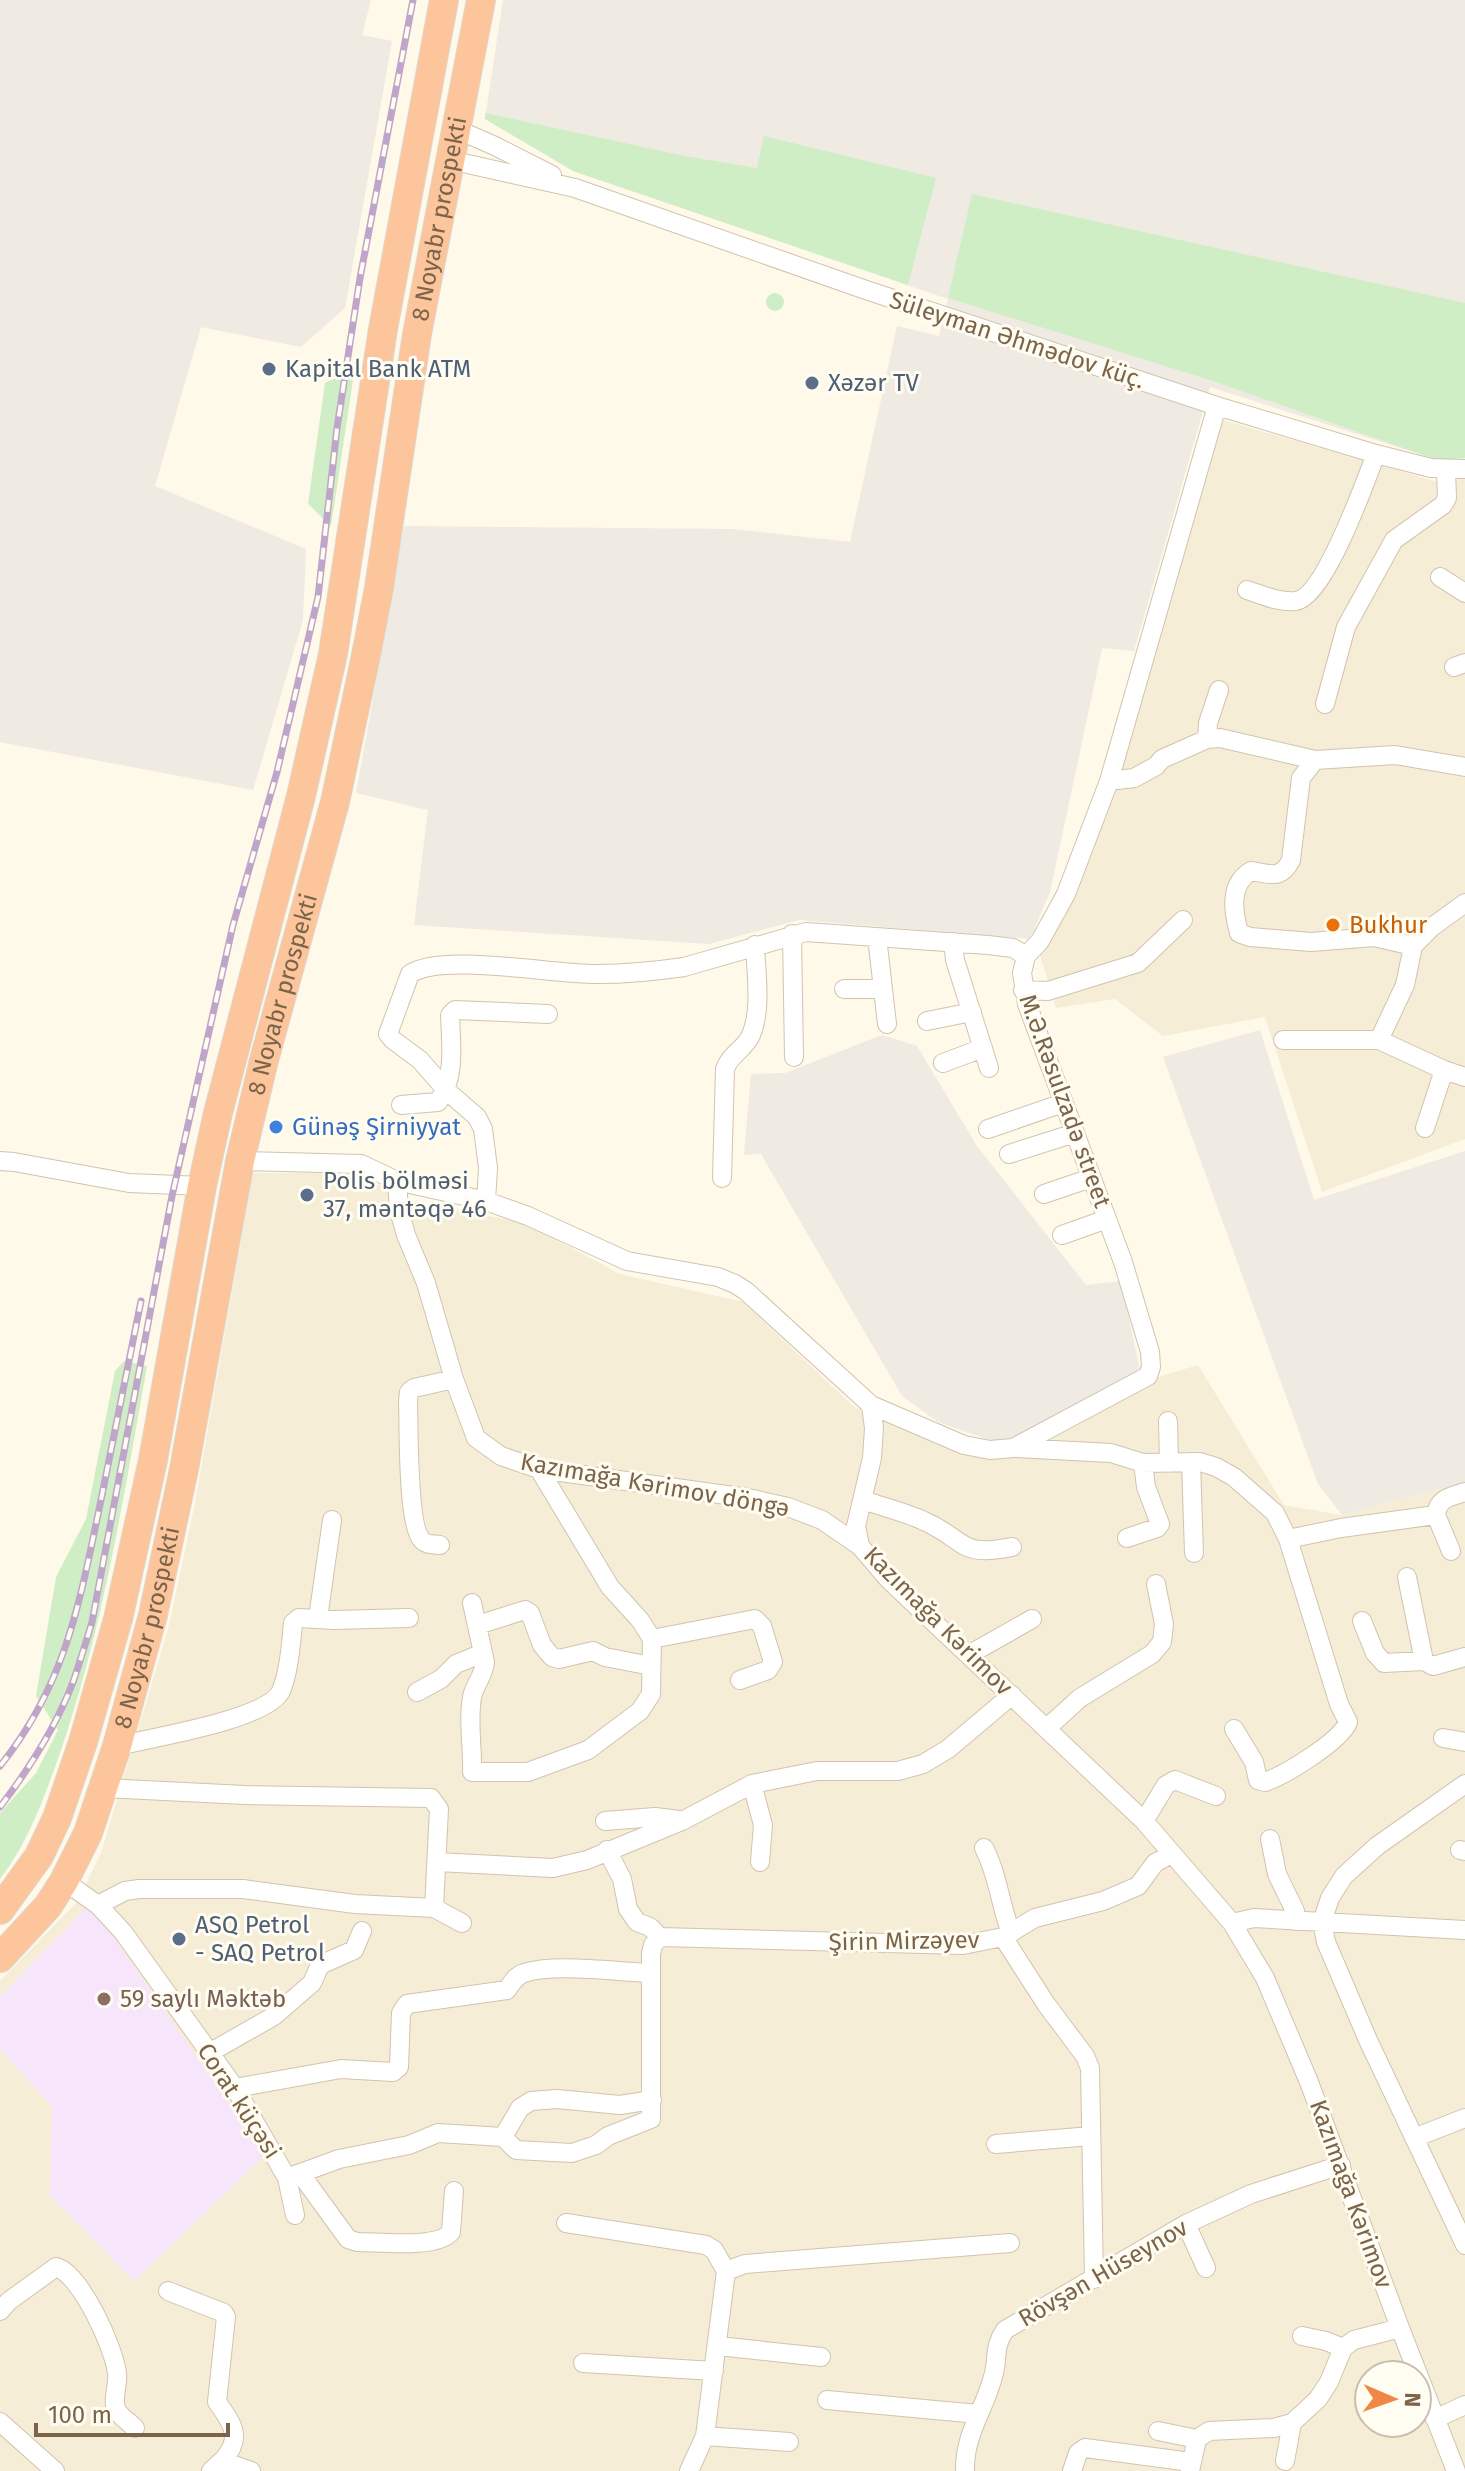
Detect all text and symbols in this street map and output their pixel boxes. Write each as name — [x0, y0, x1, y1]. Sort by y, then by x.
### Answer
street label: 8 Noyabr prospekti — [406, 114, 472, 323]
street label: Süleyman Əhmədov küç. — [886, 286, 1148, 394]
place label: Kapital Bank ATM — [285, 355, 471, 383]
marker: Kapital Bank ATM — [260, 360, 278, 378]
place label: Xəzər TV — [828, 369, 919, 397]
marker: Xəzər TV — [803, 374, 821, 392]
street label: 8 Noyabr prospekti — [242, 890, 323, 1098]
place label: Bukhur — [1349, 911, 1428, 939]
marker: Bukhur — [1324, 916, 1342, 934]
street label: M.Ə.Rəsulzadə street — [1013, 990, 1117, 1212]
place label: Günəş Şirniyyat — [292, 1113, 461, 1141]
marker: Günəş Şirniyyat — [267, 1118, 285, 1136]
place label: Polis bölməsi 37, məntəqə 46 — [323, 1167, 487, 1223]
marker: Polis bölməsi 37, məntəqə 46 — [298, 1186, 316, 1204]
street label: Kazımağa Kərimov döngə — [518, 1448, 792, 1522]
street label: 8 Noyabr prospekti — [108, 1524, 185, 1732]
street label: Kazımağa Kərimov — [858, 1541, 1018, 1701]
place label: ASQ Petrol - SAQ Petrol — [195, 1911, 325, 1967]
street label: Şirin Mirzəyev — [828, 1926, 980, 1956]
marker: ASQ Petrol - SAQ Petrol — [170, 1930, 188, 1948]
place label: 59 saylı Məktəb — [120, 1985, 286, 2013]
marker: 59 saylı Məktəb — [95, 1990, 113, 2008]
street label: Corat küçəsi — [191, 2038, 287, 2164]
street label: Kazımağa Kərimov — [1304, 2096, 1398, 2292]
street label: Rövşən Hüseynov — [1013, 2213, 1193, 2333]
north arrow — [1353, 2359, 1433, 2439]
scale bar — [36, 2387, 228, 2437]
text: N — [1399, 2392, 1426, 2407]
text: 100 m — [48, 2401, 112, 2429]

